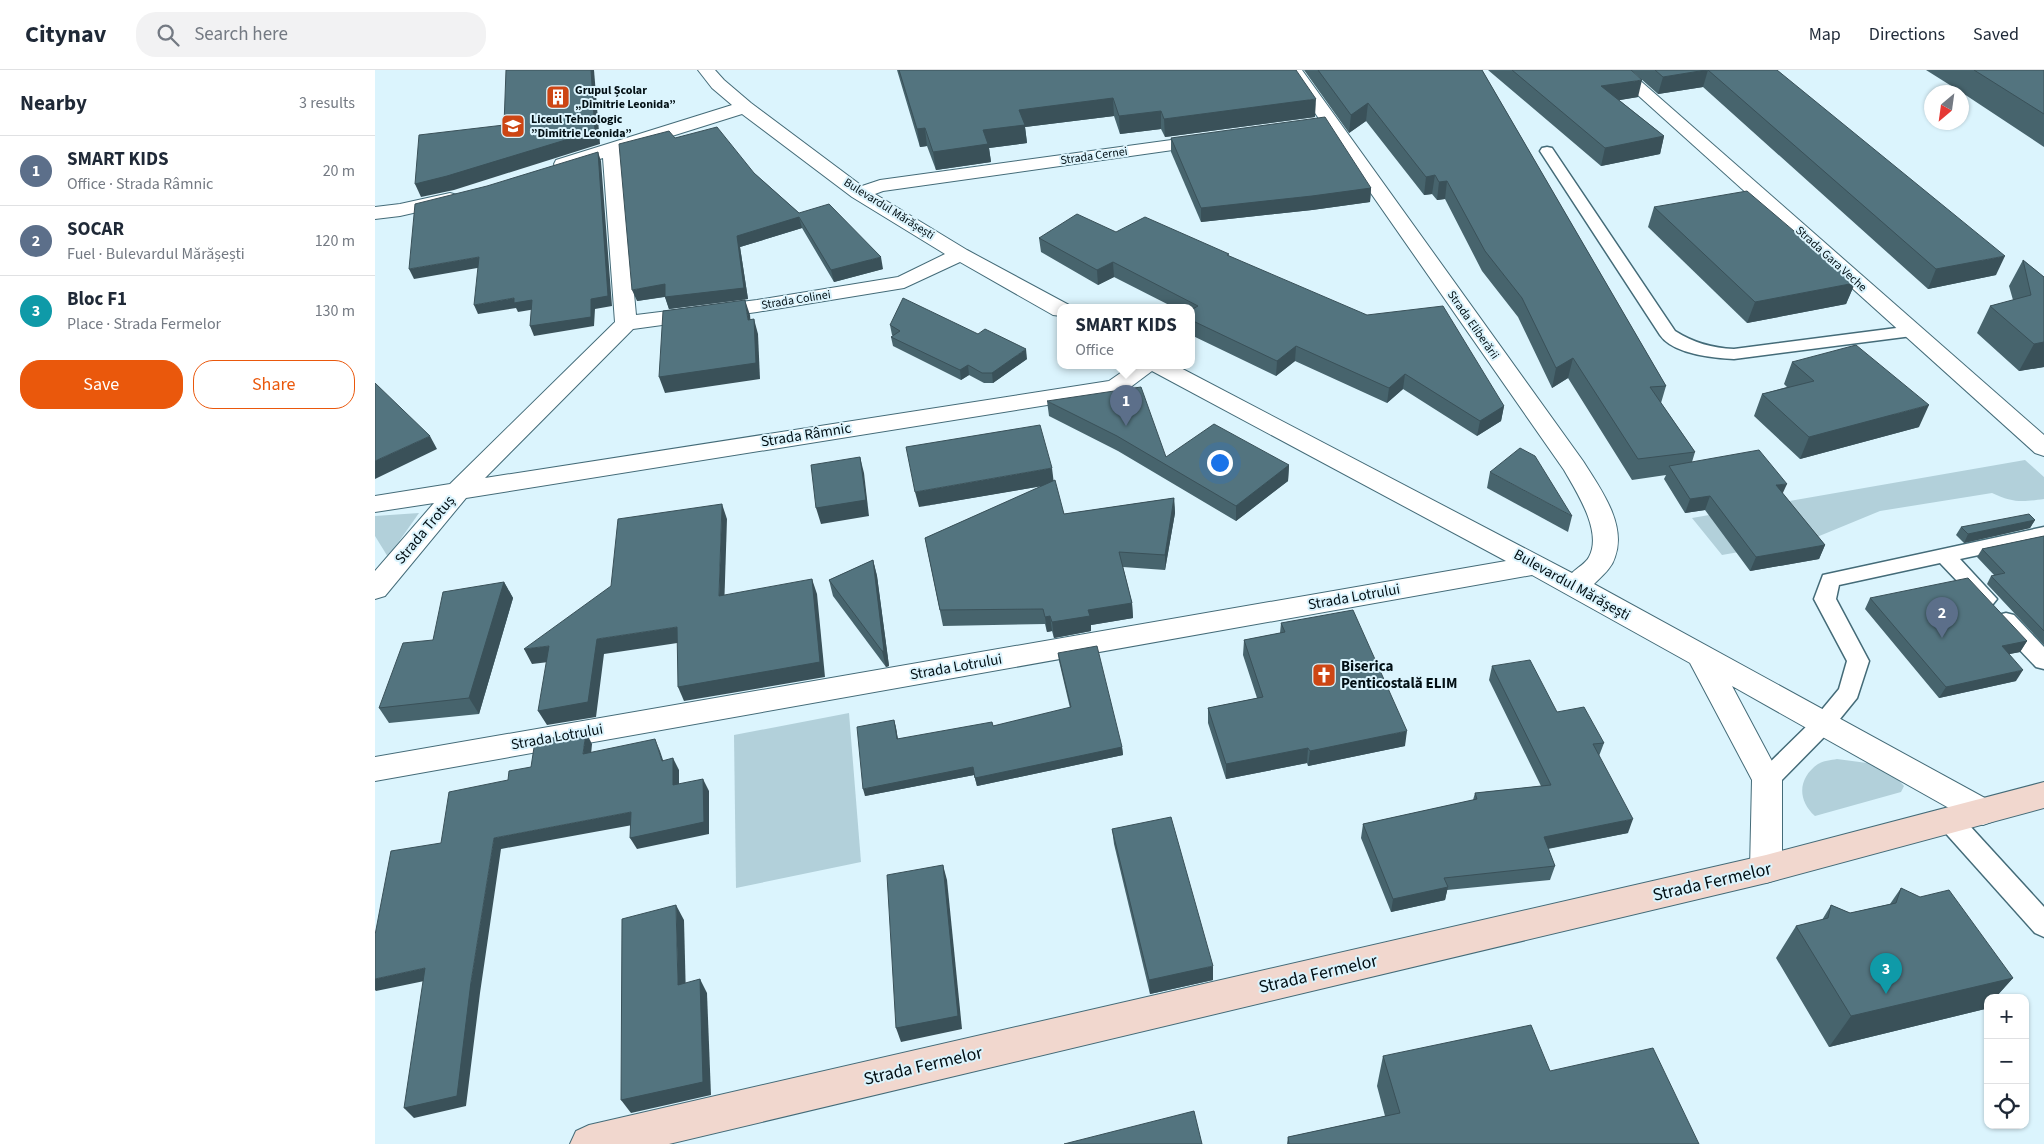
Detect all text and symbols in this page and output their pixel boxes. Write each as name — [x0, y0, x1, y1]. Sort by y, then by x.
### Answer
search box — [136, 12, 486, 57]
text: Citynav — [25, 17, 106, 52]
icon: search — [154, 21, 182, 49]
text: Search here — [194, 21, 288, 48]
text: Map — [1809, 22, 1841, 47]
text: Directions — [1869, 22, 1945, 47]
text: Saved — [1973, 22, 2019, 47]
place label: Grupul Școlar „Dimitrie Leonida” — [575, 82, 676, 113]
building icon: Grupul Școlar „Dimitrie Leonida” — [545, 84, 571, 110]
north arrow — [1924, 85, 1969, 130]
text: Nearby — [20, 88, 87, 118]
text: 3 results — [299, 92, 355, 114]
place label: Liceul Tehnologic ”Dimitrie Leonida” — [531, 111, 632, 142]
school or university icon: Liceul Tehnologic ”Dimitrie Leonida” — [500, 113, 526, 139]
street label: Strada Cernei — [1059, 143, 1129, 169]
text: SMART KIDS — [67, 146, 169, 173]
text: 1 — [32, 160, 40, 182]
text: 20 m — [323, 160, 355, 182]
text: Office · Strada Râmnic — [67, 173, 213, 195]
street label: Bulevardul Mărășești — [840, 174, 938, 244]
text: SOCAR — [67, 216, 124, 243]
street label: Strada Gara Veche — [1792, 222, 1870, 296]
text: 2 — [32, 230, 40, 252]
text: 120 m — [315, 230, 355, 252]
text: Fuel · Bulevardul Mărășești — [67, 243, 245, 265]
text: Bloc F1 — [67, 286, 127, 313]
street label: Strada Colinei — [760, 286, 832, 314]
street label: Strada Eliberării — [1443, 287, 1503, 363]
text: 3 — [32, 300, 40, 322]
text: 130 m — [315, 300, 355, 322]
popup — [1057, 304, 1195, 369]
text: SMART KIDS — [1075, 312, 1177, 339]
text: Place · Strada Fermelor — [67, 313, 221, 335]
text: Office — [1075, 339, 1114, 361]
button: Save — [20, 360, 183, 409]
button: Share — [193, 360, 355, 409]
pin: 1 — [1110, 385, 1142, 426]
street label: Strada Râmnic — [759, 417, 853, 453]
your location — [1207, 450, 1233, 476]
street label: Strada Trotuș — [390, 491, 460, 569]
street label: Bulevardul Mărășești — [1510, 544, 1634, 626]
street label: Strada Lotrului — [1306, 579, 1402, 615]
pin: 2 — [1926, 597, 1958, 638]
street label: Strada Lotrului — [908, 649, 1004, 685]
place label: Biserica Penticostală ELIM — [1341, 656, 1458, 694]
church icon: Biserica Penticostală ELIM — [1311, 662, 1337, 688]
street label: Strada Lotrului — [509, 719, 605, 755]
street label: Strada Fermelor — [1650, 856, 1775, 908]
street label: Strada Fermelor — [1256, 948, 1381, 1000]
pin: 3 — [1870, 953, 1902, 994]
map controls — [1984, 994, 2029, 1129]
button: + — [1984, 994, 2029, 1039]
button: − — [1984, 1039, 2029, 1084]
street label: Strada Fermelor — [861, 1040, 986, 1092]
button: locate — [1984, 1084, 2029, 1129]

